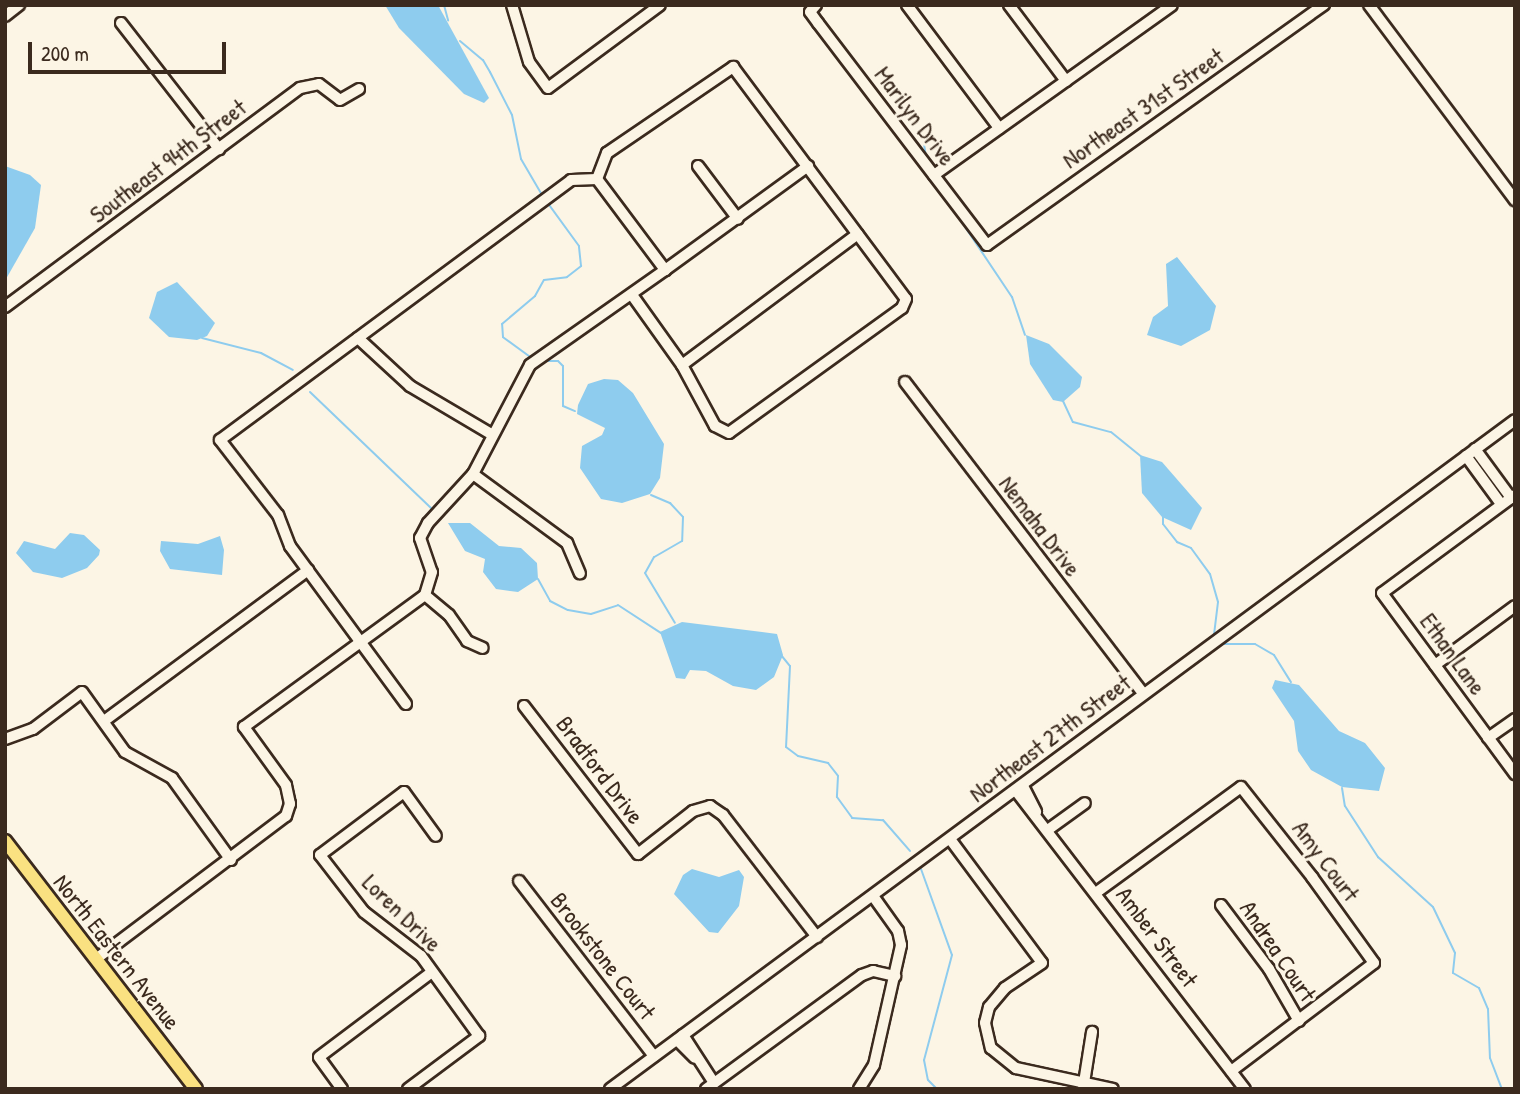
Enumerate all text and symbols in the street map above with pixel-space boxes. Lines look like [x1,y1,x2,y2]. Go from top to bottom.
scale bar [32,28,229,72]
text: 200 m [41,39,89,68]
street label: Northeast 31st Street [1057,42,1229,174]
street label: Marilyn Drive [868,61,962,171]
street label: Southeast 94th Street [84,93,252,229]
street label: Nemaha Drive [993,470,1087,582]
street label: Ethan Lane [1414,608,1492,700]
street label: Northeast 27th Street [964,668,1136,808]
street label: Bradford Drive [550,710,650,830]
street label: Amy Court [1286,815,1366,907]
street label: Loren Drive [356,868,448,958]
street label: North Eastern Avenue [47,869,187,1035]
street label: Amber Street [1110,881,1204,993]
street label: Brookstone Court [544,887,662,1025]
street label: Andrea Court [1234,895,1322,1007]

